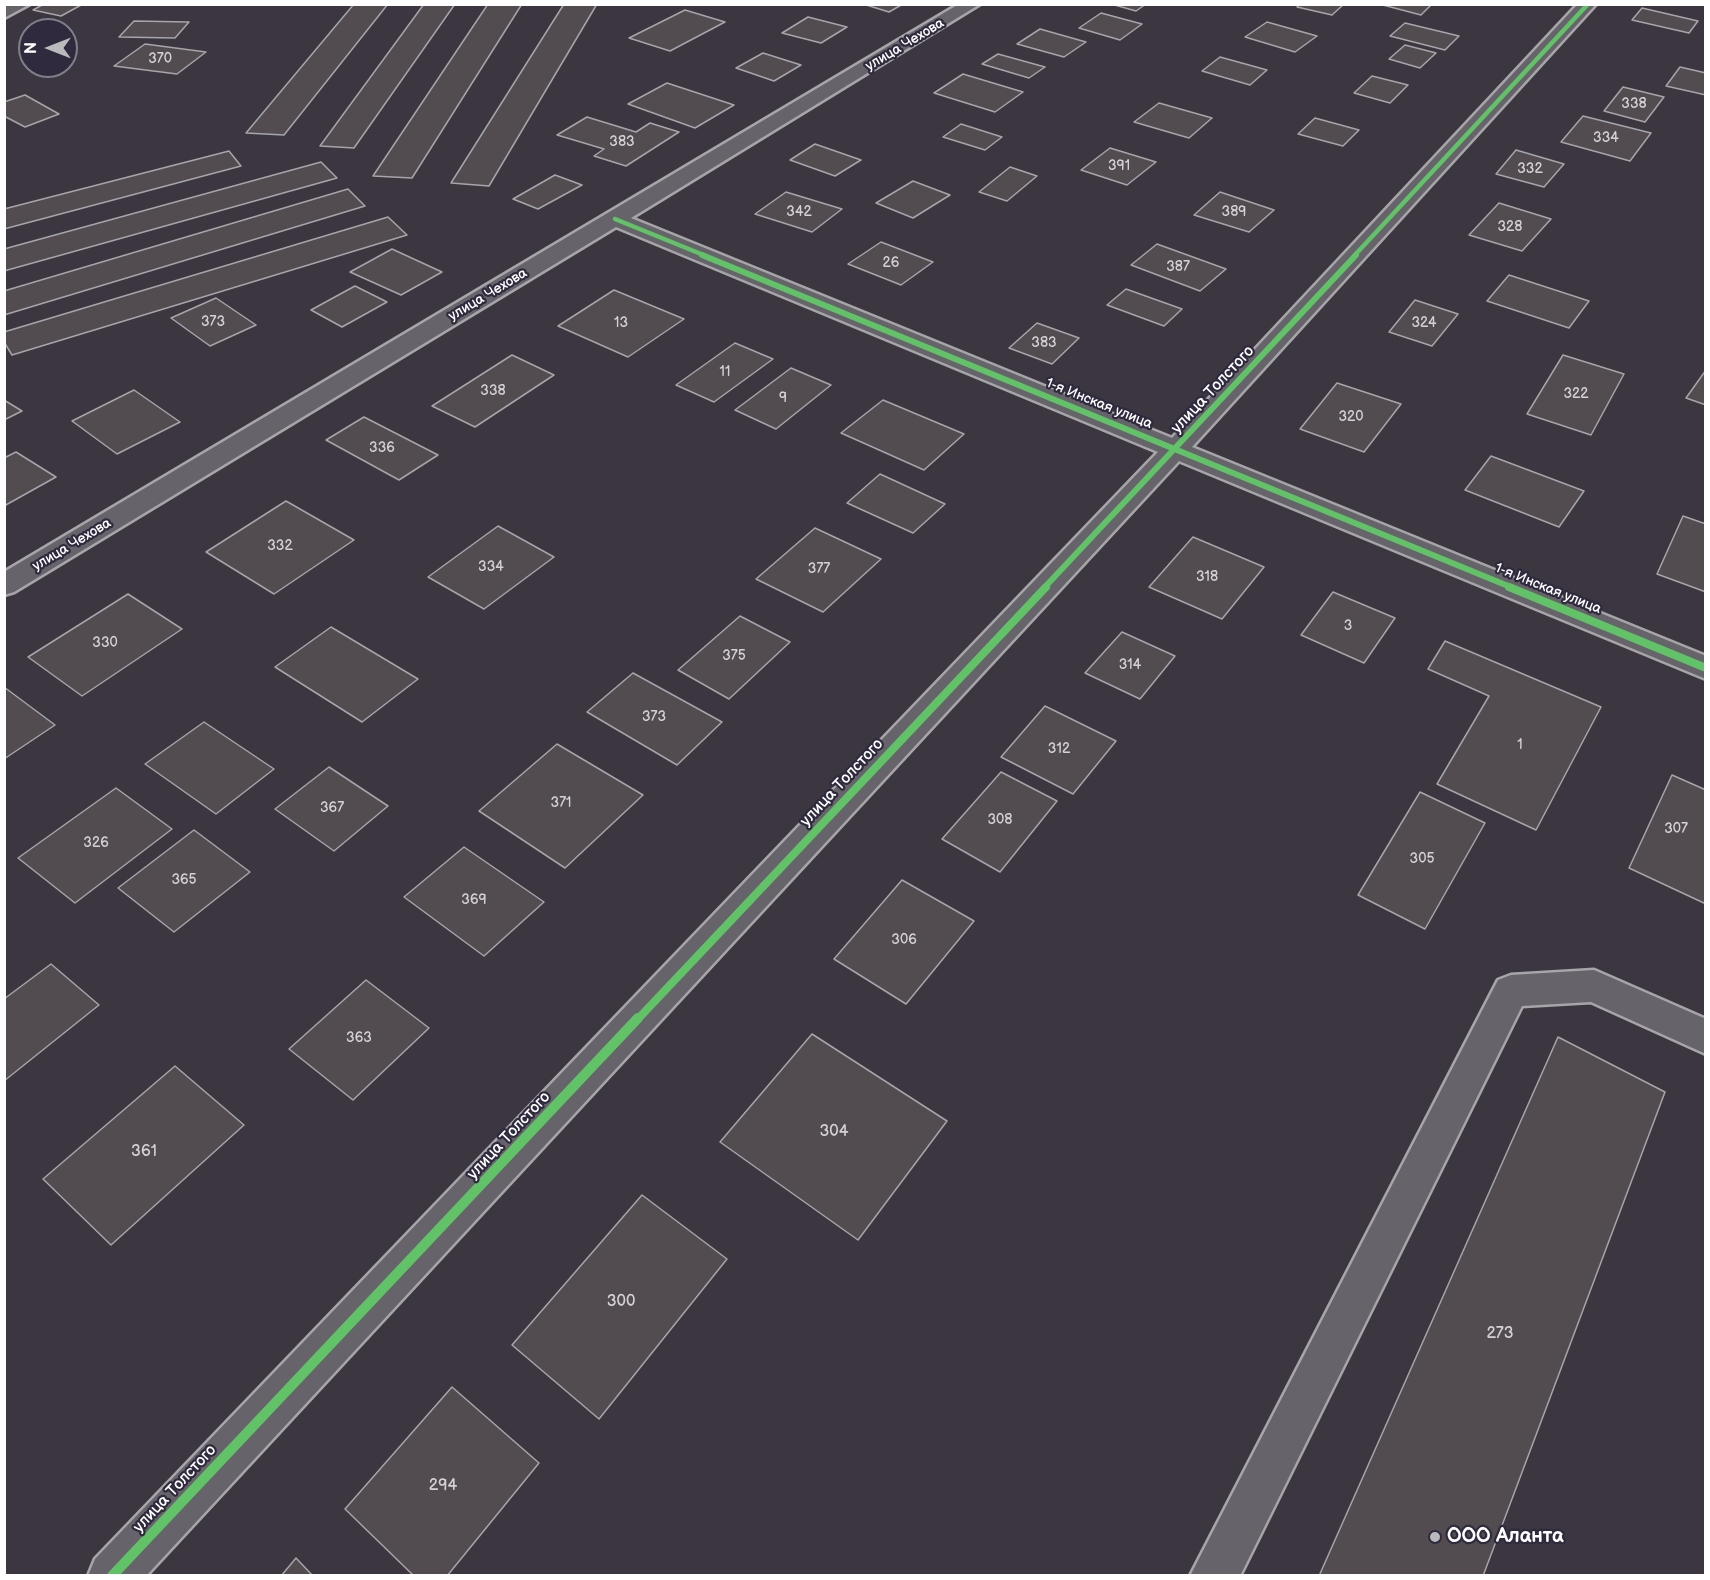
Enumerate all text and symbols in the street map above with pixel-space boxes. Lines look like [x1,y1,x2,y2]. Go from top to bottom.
street label: улица Чехова [863,15,947,75]
north arrow [18,18,78,78]
text: N [22,42,41,54]
house number: 370 [148,51,172,67]
house number: 338 [1621,96,1647,112]
house number: 334 [1593,130,1619,146]
house number: 383 [609,134,635,150]
house number: 391 [1108,158,1130,174]
house number: 332 [1517,161,1543,177]
house number: 342 [786,204,812,220]
house number: 389 [1222,204,1246,220]
house number: 328 [1497,219,1523,235]
house number: 26 [883,255,899,271]
house number: 387 [1166,259,1190,275]
street label: улица Чехова [446,265,530,325]
house number: 373 [201,314,225,330]
house number: 13 [614,315,628,331]
house number: 324 [1411,315,1437,331]
house number: 383 [1031,335,1057,351]
street label: улица Толстого [1168,342,1258,438]
house number: 11 [720,364,730,380]
street label: 1-я Инская улица [1043,375,1155,433]
house number: 338 [480,383,506,399]
house number: 322 [1563,386,1589,402]
house number: 9 [779,390,787,406]
house number: 320 [1338,409,1364,425]
house number: 336 [369,440,395,456]
street label: улица Чехова [30,515,114,575]
house number: 332 [267,538,293,554]
house number: 334 [478,559,504,575]
street label: 1-я Инская улица [1492,560,1604,618]
house number: 377 [808,561,830,577]
house number: 318 [1196,569,1218,585]
house number: 3 [1344,618,1352,634]
house number: 330 [92,635,118,651]
house number: 375 [722,648,746,664]
house number: 314 [1119,657,1141,673]
house number: 373 [642,709,666,725]
street label: улица Толстого [797,735,887,831]
house number: 1 [1517,737,1523,753]
house number: 312 [1048,741,1070,757]
house number: 371 [551,795,571,811]
house number: 367 [320,800,344,816]
house number: 308 [987,812,1013,828]
house number: 307 [1664,821,1688,837]
house number: 326 [83,835,109,851]
house number: 305 [1410,851,1434,867]
house number: 365 [171,872,197,888]
house number: 369 [461,892,487,908]
house number: 306 [891,932,917,948]
house number: 363 [346,1030,372,1046]
street label: улица Толстого [464,1088,554,1184]
house number: 304 [819,1122,849,1142]
house number: 361 [131,1142,157,1162]
house number: 300 [607,1292,635,1312]
house number: 273 [1486,1324,1514,1344]
street label: улица Толстого [130,1441,220,1537]
house number: 294 [429,1476,457,1496]
place label: ООО Аланта [1447,1525,1564,1549]
marker: ООО Аланта [1428,1530,1442,1544]

